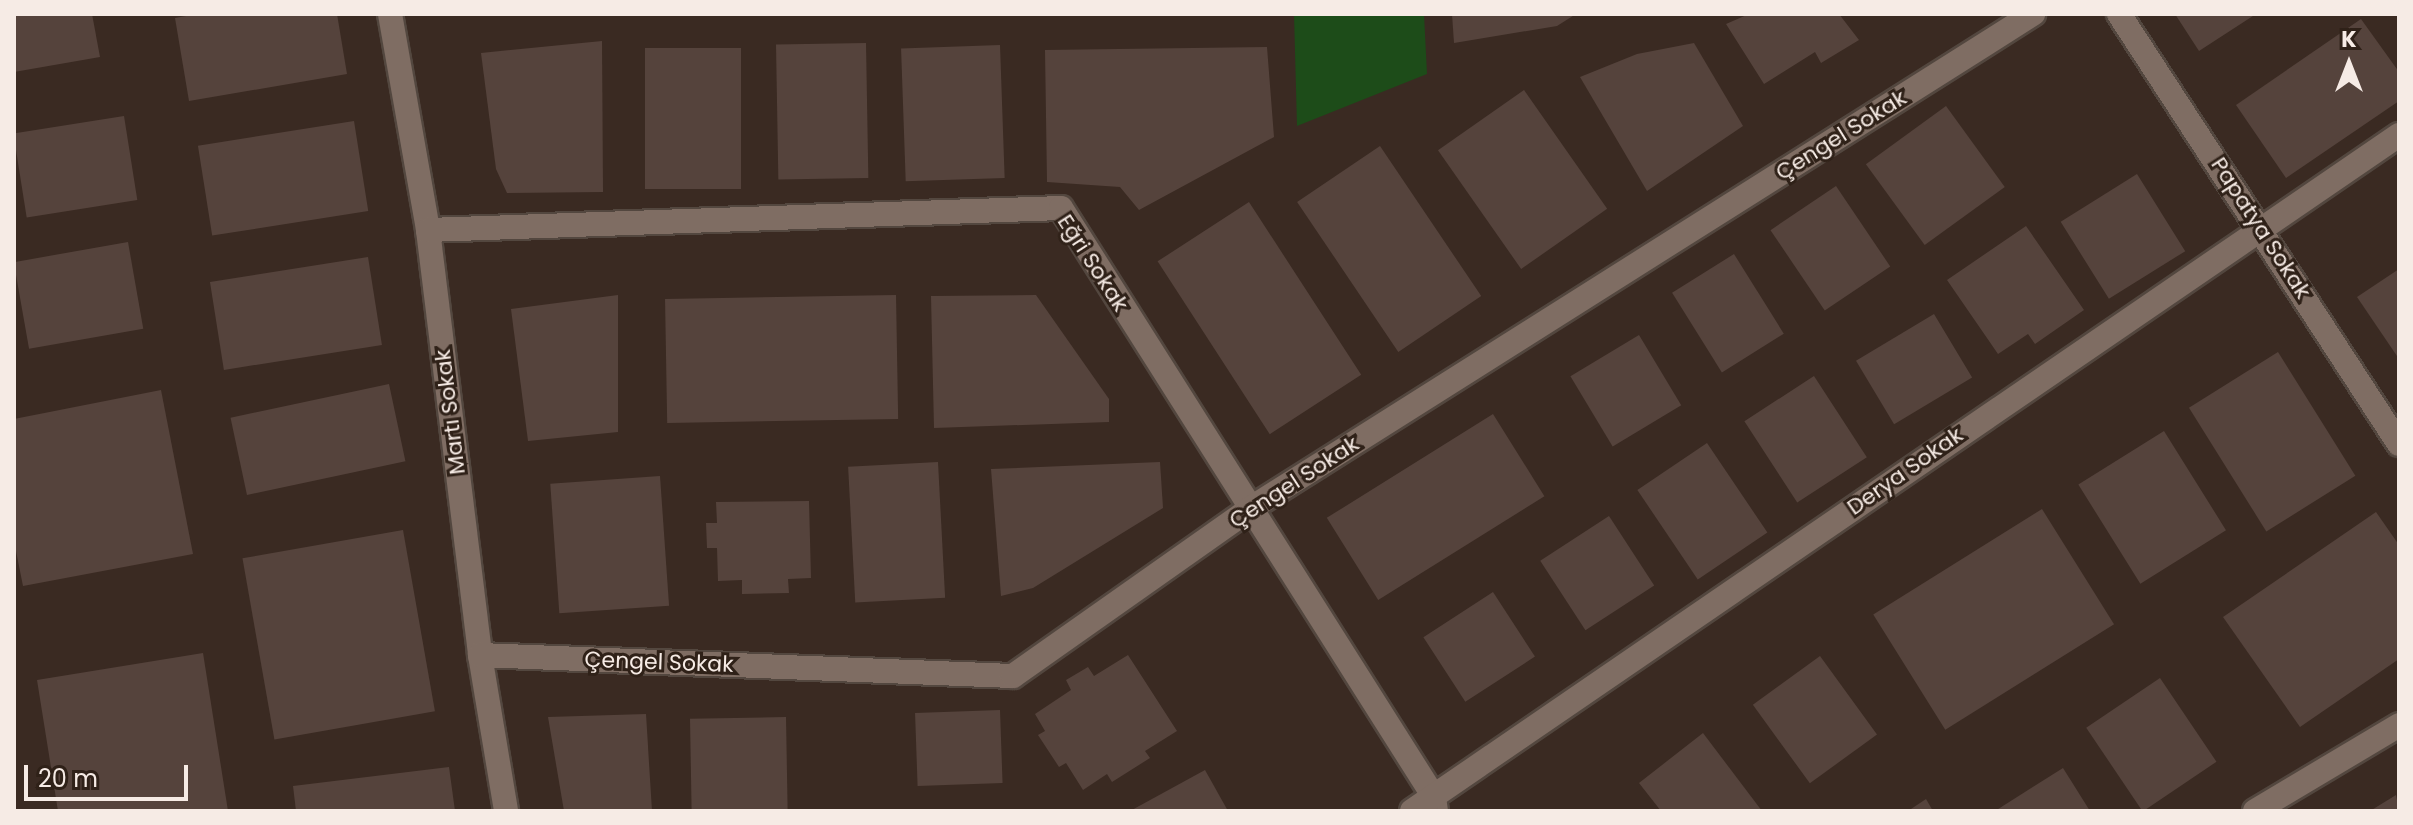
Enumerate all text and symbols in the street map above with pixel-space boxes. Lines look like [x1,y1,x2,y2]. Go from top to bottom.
north arrow [2309,24,2389,104]
text: K [2341,24,2357,55]
street label: Çengel Sokak [1771,84,1911,186]
street label: Papatya Sokak [2206,152,2316,304]
street label: Eğri Sokak [1052,210,1134,316]
street label: Martı Sokak [429,348,471,476]
street label: Derya Sokak [1842,421,1968,521]
street label: Çengel Sokak [1224,430,1364,534]
street label: Çengel Sokak [584,646,734,678]
scale bar [28,749,192,799]
text: 20 m [38,762,98,795]

